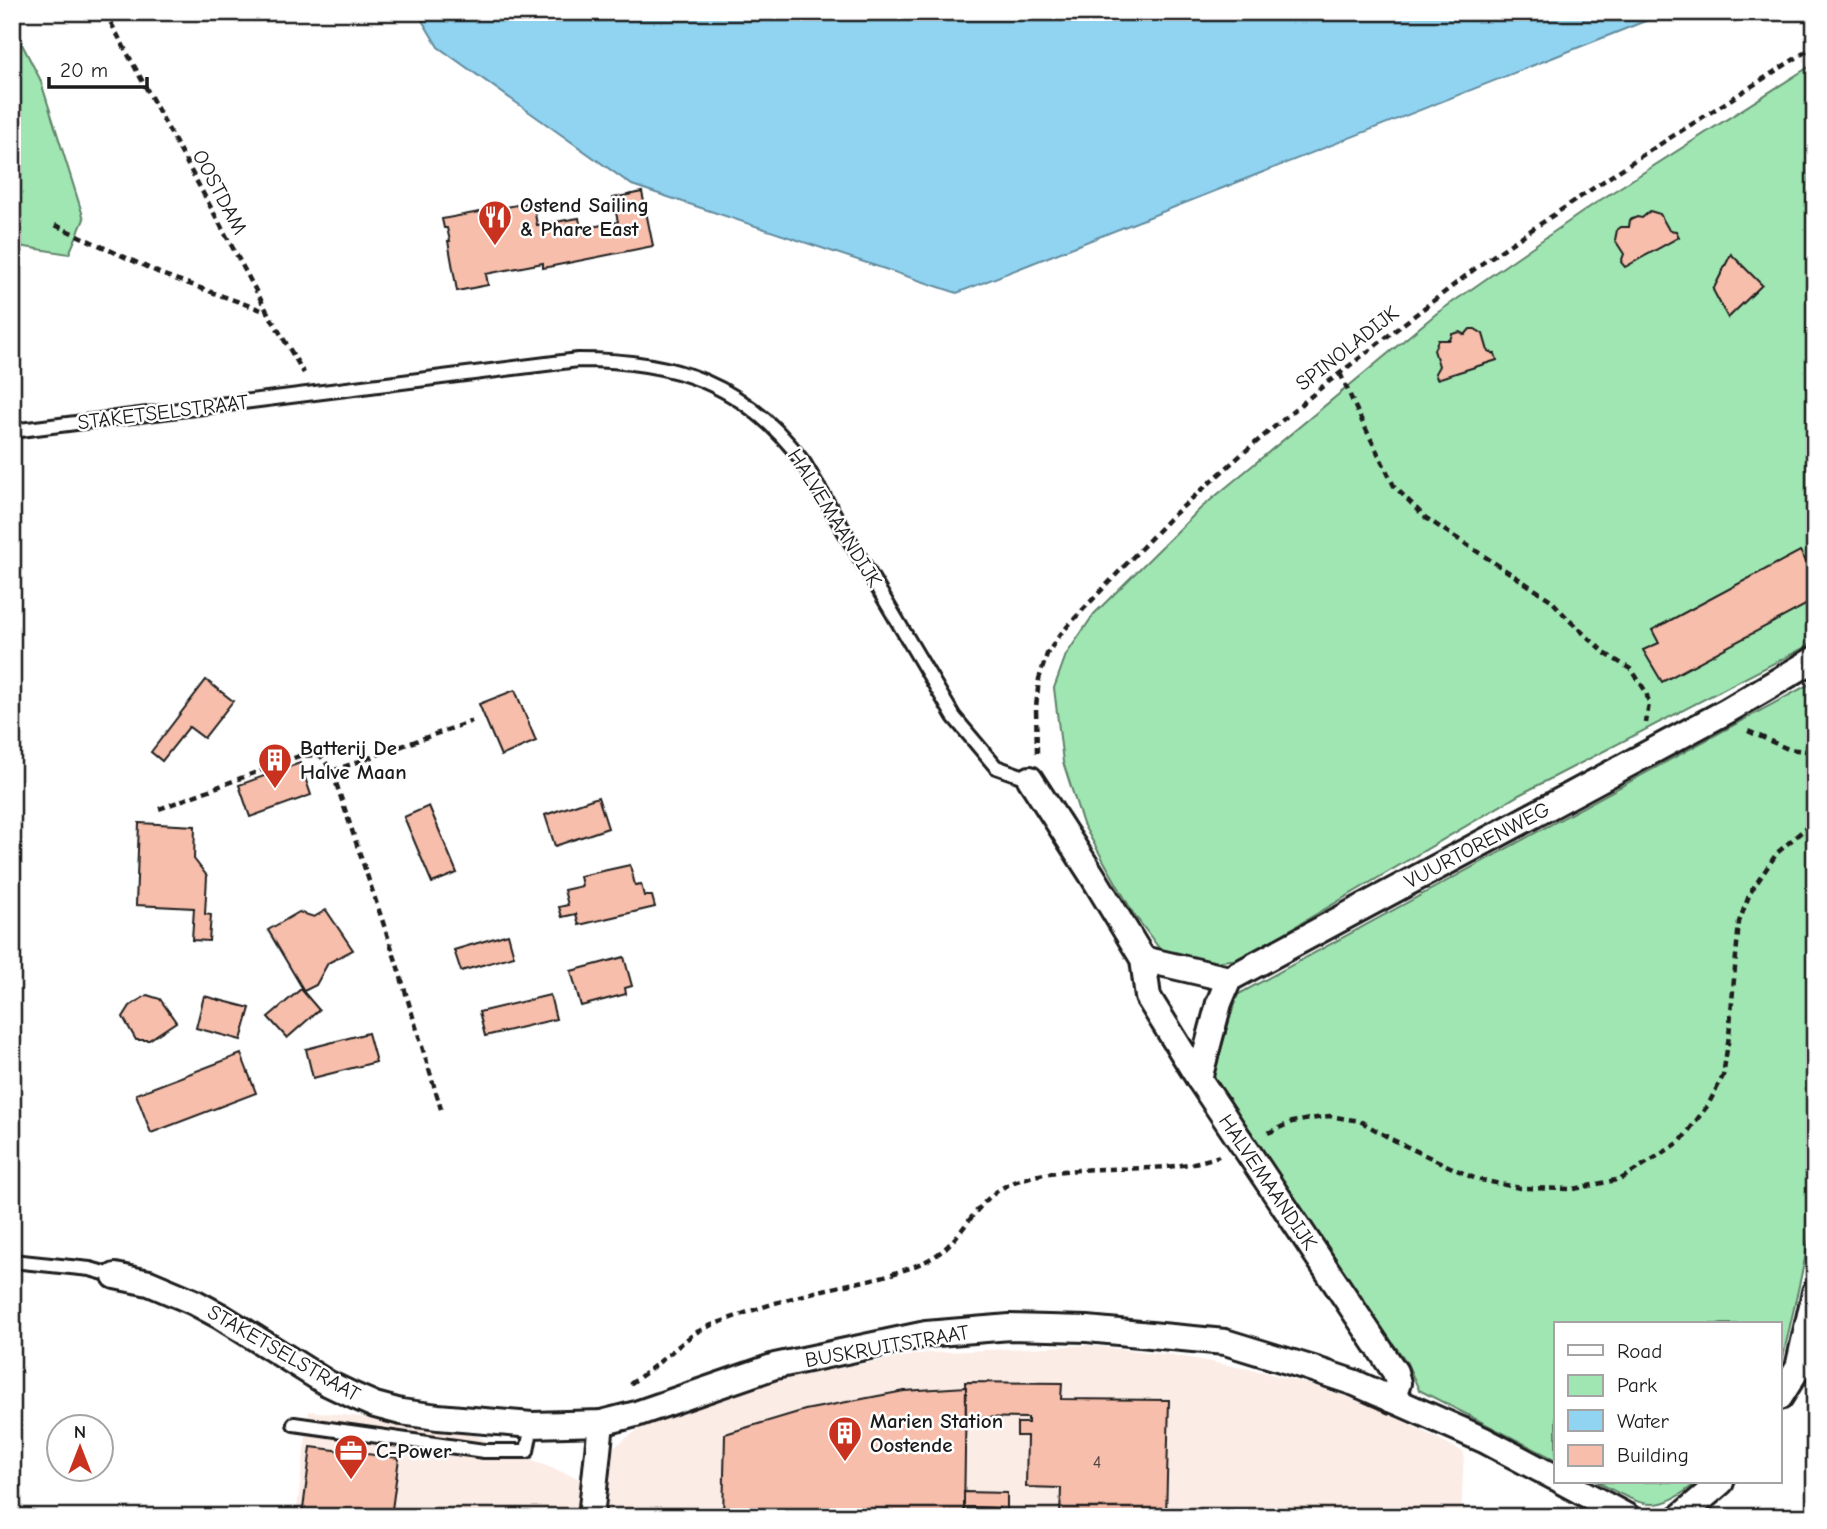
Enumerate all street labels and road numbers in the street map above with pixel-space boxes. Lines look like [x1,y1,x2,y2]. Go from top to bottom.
street label: OOSTDAM [188,146,252,238]
street label: SPINOLADIJK [1291,300,1403,396]
street label: STAKETSELSTRAAT [76,390,250,434]
street label: HALVEMAANDIJK [783,445,887,592]
street label: VUURTORENWEG [1400,797,1554,893]
street label: HALVEMAANDIJK [1214,1110,1322,1255]
street label: STAKETSELSTRAAT [204,1300,364,1406]
street label: BUSKRUITSTRAAT [803,1320,971,1372]

